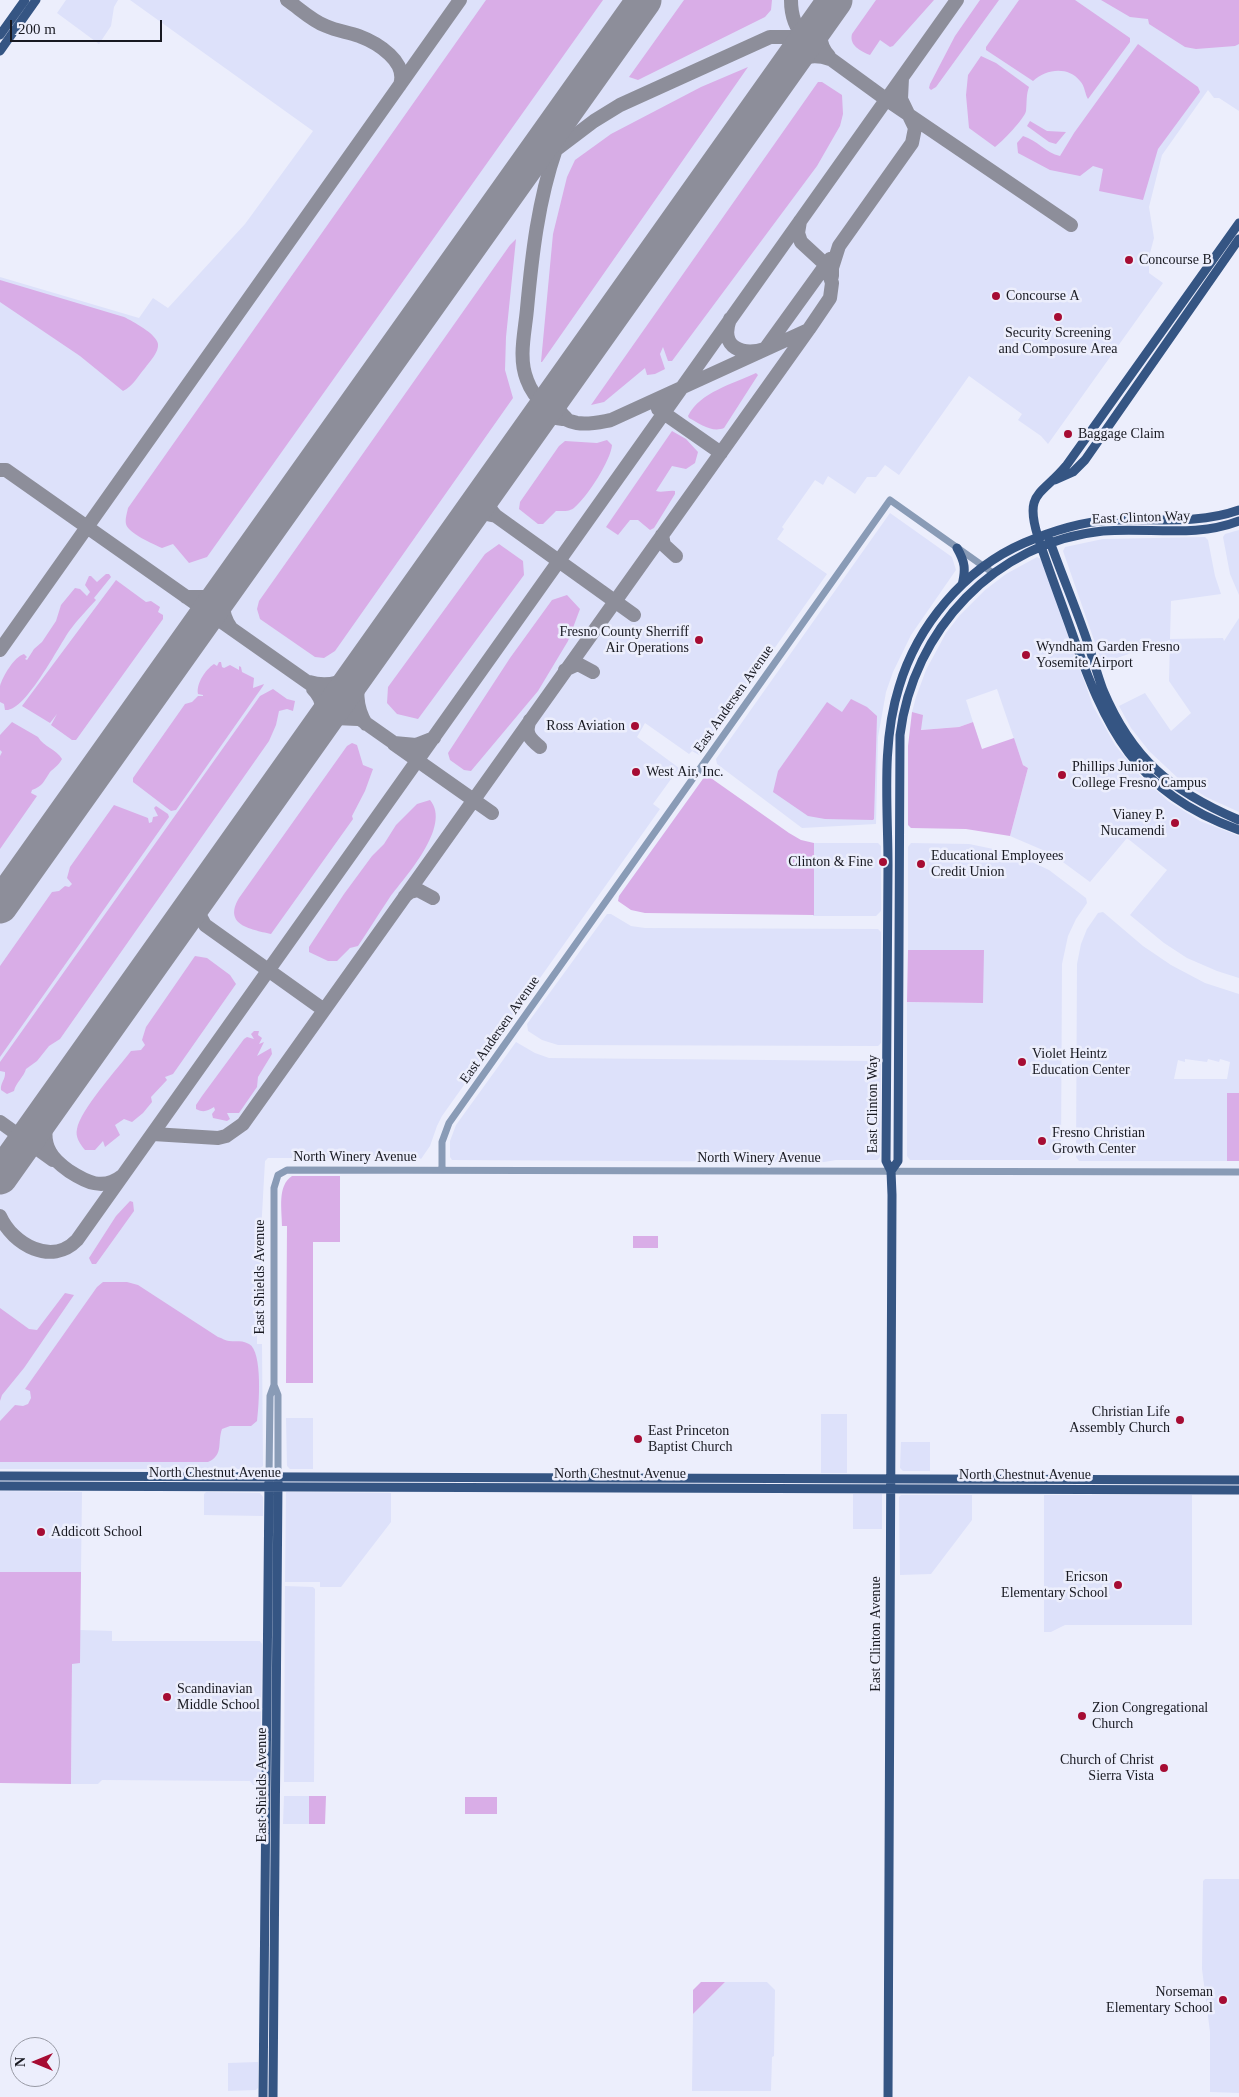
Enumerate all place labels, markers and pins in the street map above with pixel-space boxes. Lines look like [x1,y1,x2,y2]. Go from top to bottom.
place label: Concourse B [1139,252,1212,268]
marker: Concourse B [1123,254,1135,266]
place label: Concourse A [1006,288,1079,304]
marker: Concourse A [990,290,1002,302]
marker: Security Screening and Composure Area [1052,311,1064,323]
place label: Security Screening and Composure Area [999,325,1117,358]
place label: Baggage Claim [1078,426,1165,442]
marker: Baggage Claim [1062,428,1074,440]
place label: Fresno County Sherriff Air Operations [559,624,689,656]
marker: Fresno County Sherriff Air Operations [693,634,705,646]
place label: Wyndham Garden Fresno Yosemite Airport [1036,639,1180,672]
marker: Wyndham Garden Fresno Yosemite Airport [1020,649,1032,661]
place label: Ross Aviation [546,718,625,734]
marker: Ross Aviation [629,720,641,732]
place label: Phillips Junior College Fresno Campus [1072,759,1207,792]
place label: West Air, Inc. [646,764,724,780]
marker: West Air, Inc. [630,766,642,778]
marker: Phillips Junior College Fresno Campus [1056,769,1068,781]
place label: Vianey P. Nucamendi [1100,807,1165,840]
marker: Vianey P. Nucamendi [1169,817,1181,829]
place label: Educational Employees Credit Union [931,848,1064,880]
place label: Clinton & Fine [788,854,873,870]
marker: Clinton & Fine [877,856,889,868]
marker: Educational Employees Credit Union [915,858,927,870]
place label: Violet Heintz Education Center [1032,1046,1130,1078]
marker: Violet Heintz Education Center [1016,1056,1028,1068]
place label: Fresno Christian Growth Center [1052,1125,1145,1158]
marker: Fresno Christian Growth Center [1036,1135,1048,1147]
place label: Christian Life Assembly Church [1069,1404,1170,1436]
marker: Christian Life Assembly Church [1174,1414,1186,1426]
place label: East Princeton Baptist Church [648,1423,732,1455]
marker: East Princeton Baptist Church [632,1433,644,1445]
place label: Addicott School [51,1524,142,1540]
marker: Addicott School [35,1526,47,1538]
place label: Ericson Elementary School [1001,1569,1108,1601]
marker: Ericson Elementary School [1112,1579,1124,1591]
place label: Scandinavian Middle School [177,1681,260,1714]
marker: Scandinavian Middle School [161,1691,173,1703]
place label: Zion Congregational Church [1092,1700,1208,1732]
marker: Zion Congregational Church [1076,1710,1088,1722]
place label: Church of Christ Sierra Vista [1060,1752,1154,1784]
marker: Church of Christ Sierra Vista [1158,1762,1170,1774]
place label: Norseman Elementary School [1106,1984,1213,2016]
marker: Norseman Elementary School [1217,1994,1229,2006]

